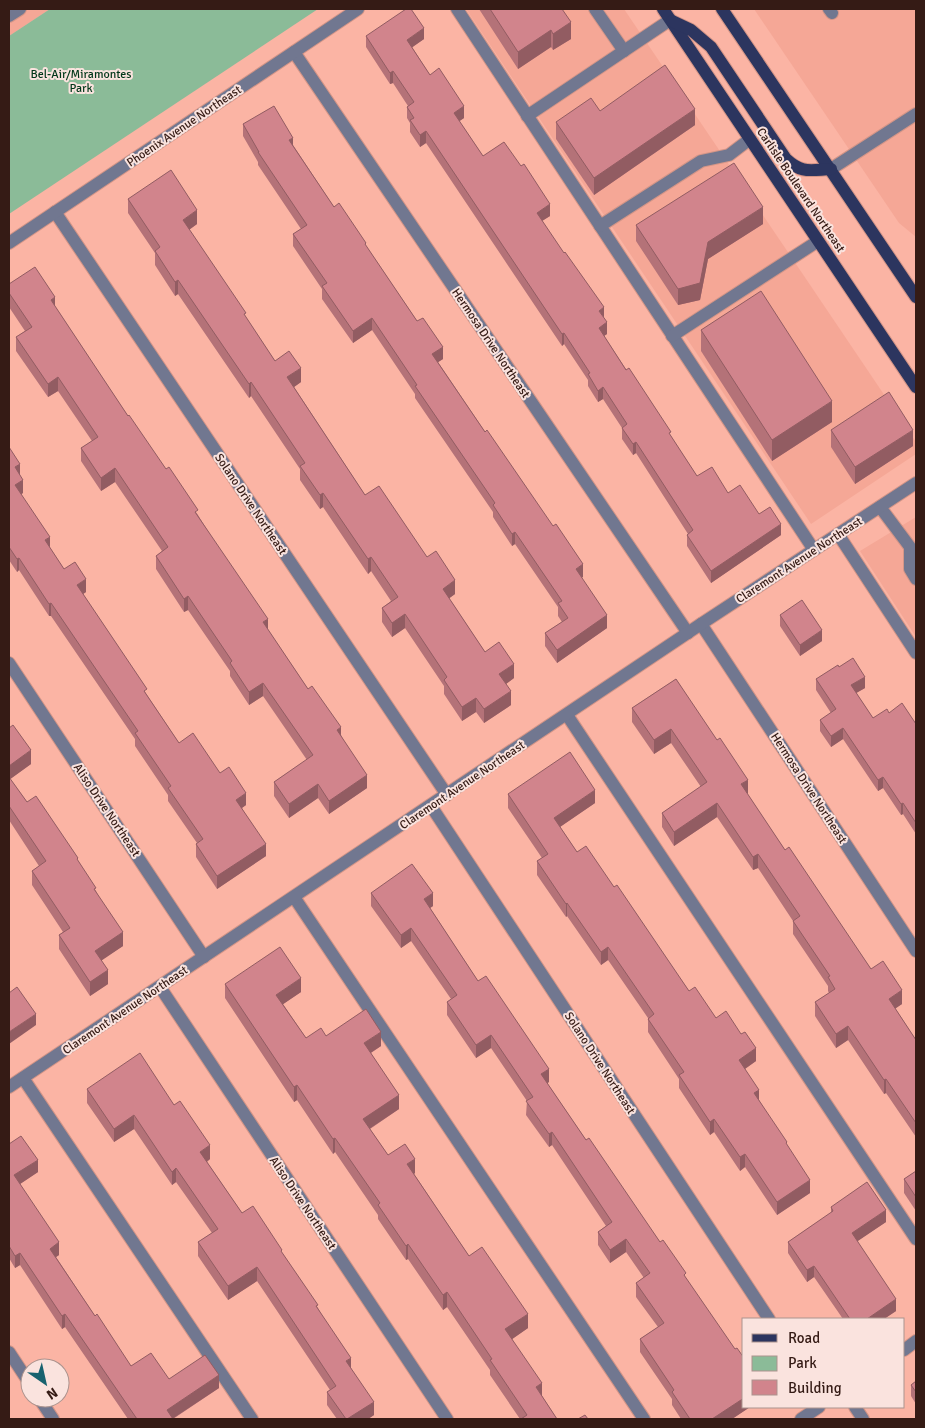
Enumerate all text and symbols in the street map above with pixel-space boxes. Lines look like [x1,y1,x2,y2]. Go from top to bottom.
park label: Bel-Air/Miramontes Park [30,67,132,96]
street label: Phoenix Avenue Northeast [124,82,244,170]
street label: Carlisle Boulevard Northeast [753,125,848,255]
street label: Hermosa Drive Northeast [448,286,533,401]
street label: Solano Drive Northeast [211,451,290,558]
street label: Claremont Avenue Northeast [733,514,865,607]
street label: Hermosa Drive Northeast [767,730,850,846]
street label: Claremont Avenue Northeast [397,738,528,833]
street label: Aliso Drive Northeast [70,761,143,860]
street label: Claremont Avenue Northeast [60,963,191,1058]
street label: Solano Drive Northeast [561,1009,638,1117]
street label: Aliso Drive Northeast [266,1154,339,1253]
legend [742,1318,905,1408]
text: Road [788,1329,820,1347]
text: Park [788,1354,817,1372]
north arrow [20,1358,70,1408]
text: Building [788,1379,842,1397]
text: N [43,1384,61,1403]

